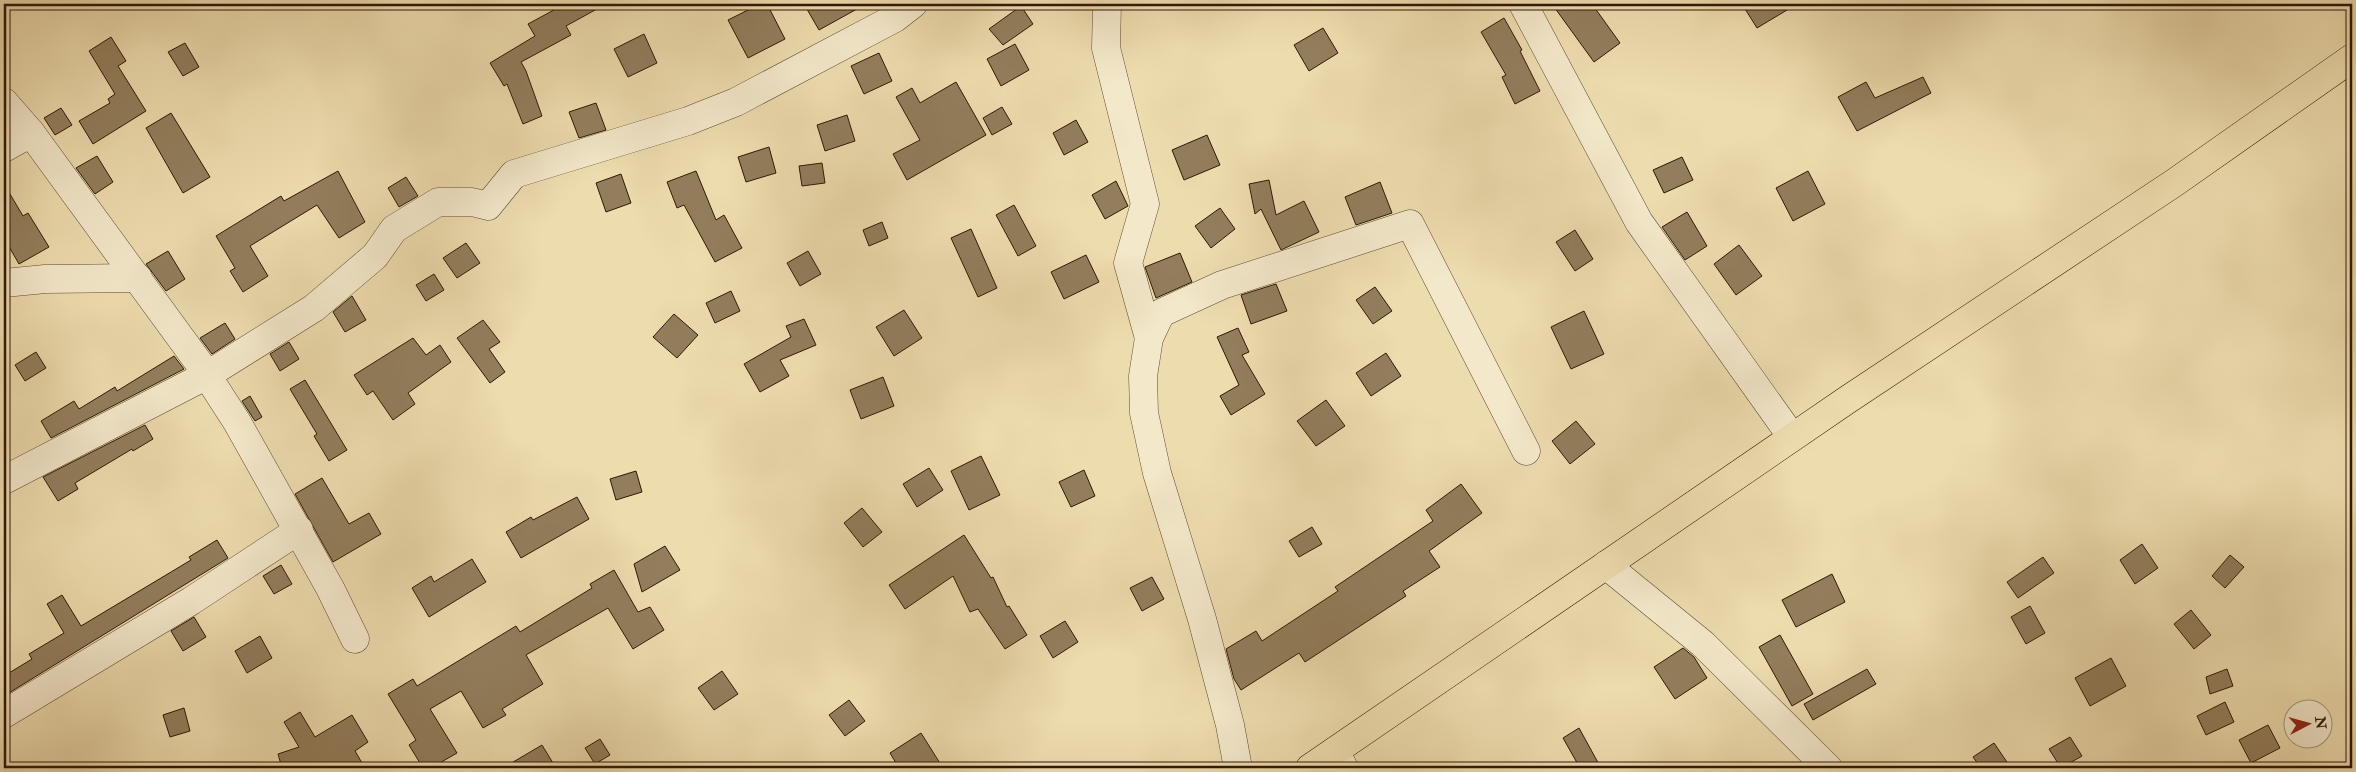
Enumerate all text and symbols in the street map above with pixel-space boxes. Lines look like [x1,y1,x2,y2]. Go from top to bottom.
north arrow [2284,700,2334,750]
text: N [2311,715,2330,730]

